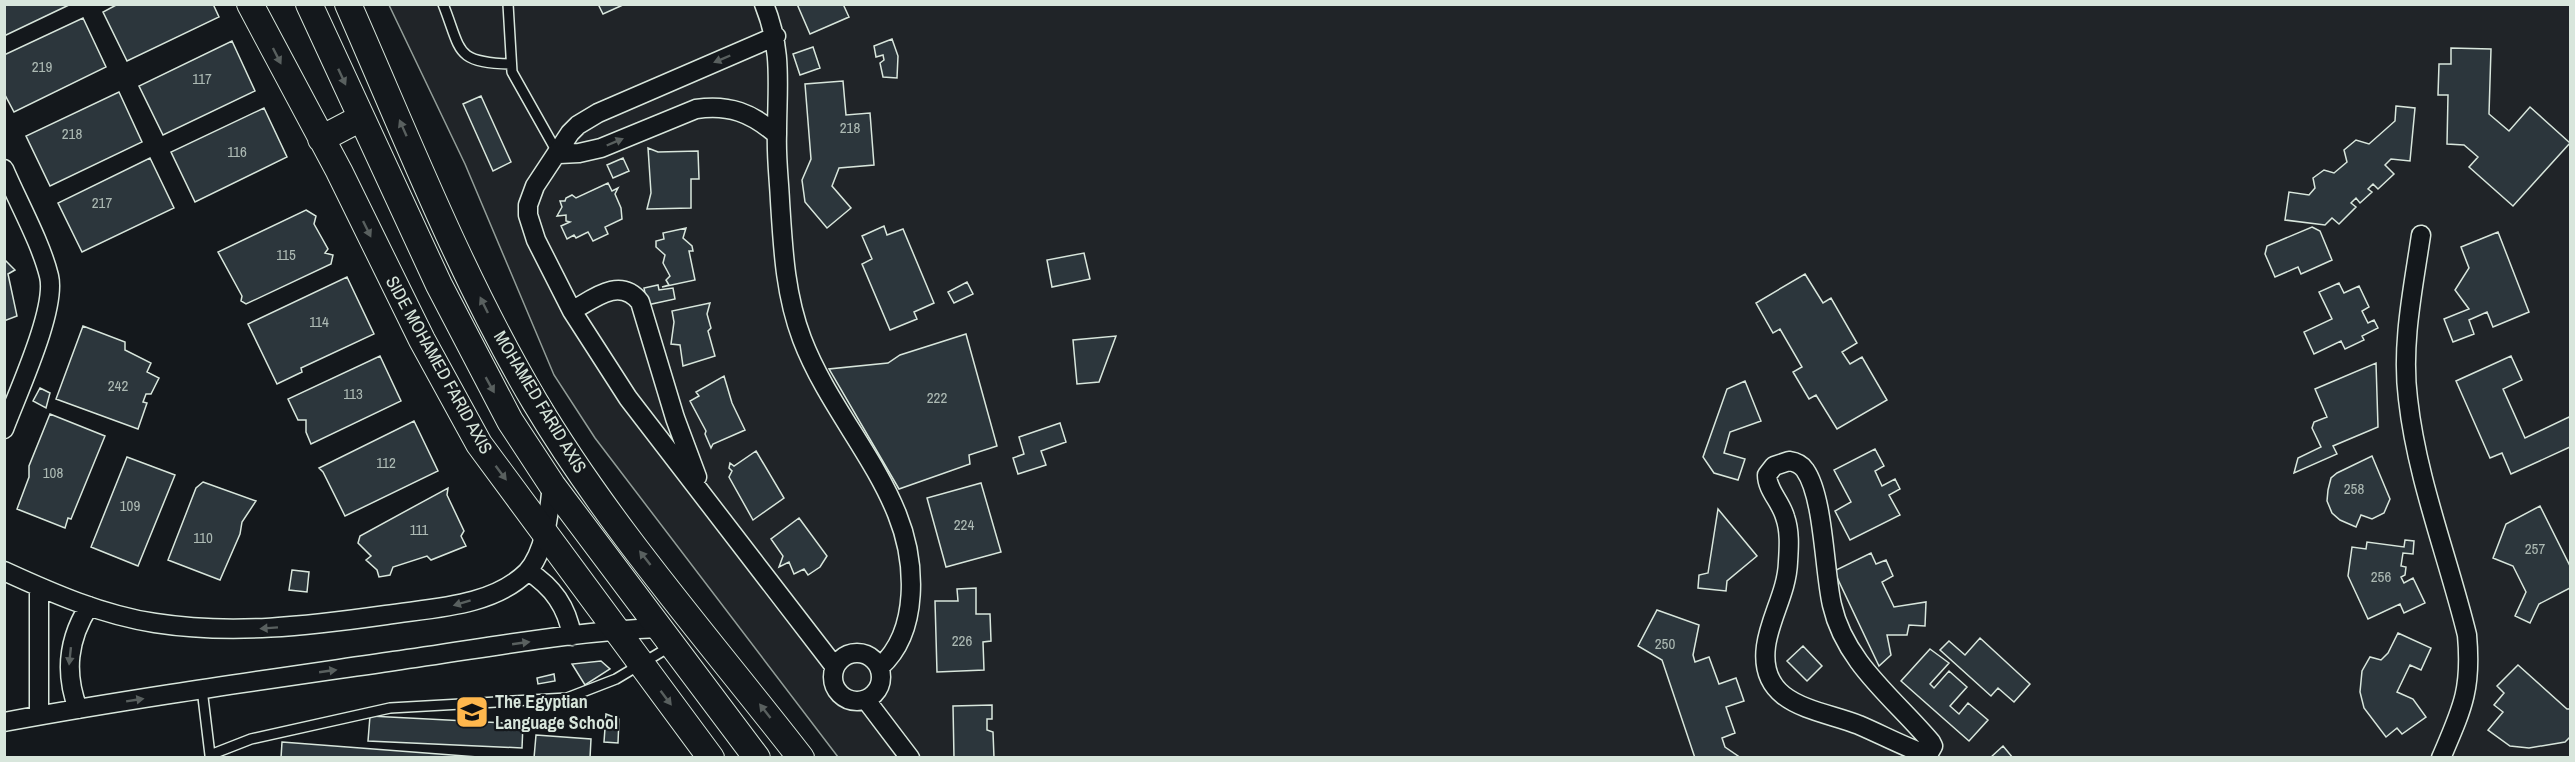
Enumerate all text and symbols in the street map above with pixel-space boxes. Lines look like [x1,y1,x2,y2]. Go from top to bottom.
one-way arrow [272,48,282,65]
one-way arrow [714,55,731,64]
house number: 219 [32,56,52,77]
house number: 117 [192,68,212,89]
one-way arrow [337,68,347,86]
house number: 218 [840,117,860,138]
one-way arrow [398,119,407,137]
house number: 218 [62,123,82,144]
one-way arrow [606,137,624,146]
house number: 116 [227,141,247,162]
house number: 217 [92,192,112,213]
one-way arrow [362,220,372,238]
house number: 115 [276,244,296,265]
street label: SIDE MOHAMED FARID AXIS [380,271,499,458]
one-way arrow [479,297,489,314]
house number: 114 [309,311,329,332]
street label: MOHAMED FARID AXIS [488,326,593,478]
house number: 242 [108,375,128,396]
one-way arrow [485,377,495,394]
house number: 113 [343,383,363,404]
house number: 222 [927,387,947,408]
house number: 112 [376,452,396,473]
house number: 108 [43,462,63,483]
one-way arrow [495,465,507,481]
house number: 258 [2344,478,2364,499]
house number: 109 [120,495,140,516]
house number: 224 [954,514,974,535]
house number: 111 [410,519,429,540]
house number: 110 [193,527,213,548]
house number: 257 [2525,538,2545,559]
one-way arrow [639,550,651,566]
house number: 256 [2371,566,2391,587]
one-way arrow [453,599,471,608]
one-way arrow [260,623,279,633]
house number: 226 [952,630,972,651]
house number: 250 [1655,633,1675,654]
one-way arrow [512,638,531,647]
one-way arrow [65,646,75,665]
one-way arrow [319,666,338,675]
place label: The Egyptian Language School [495,689,618,735]
one-way arrow [660,691,672,706]
school or university icon: The Egyptian Language School [454,694,490,730]
one-way arrow [126,695,145,704]
one-way arrow [760,704,772,719]

